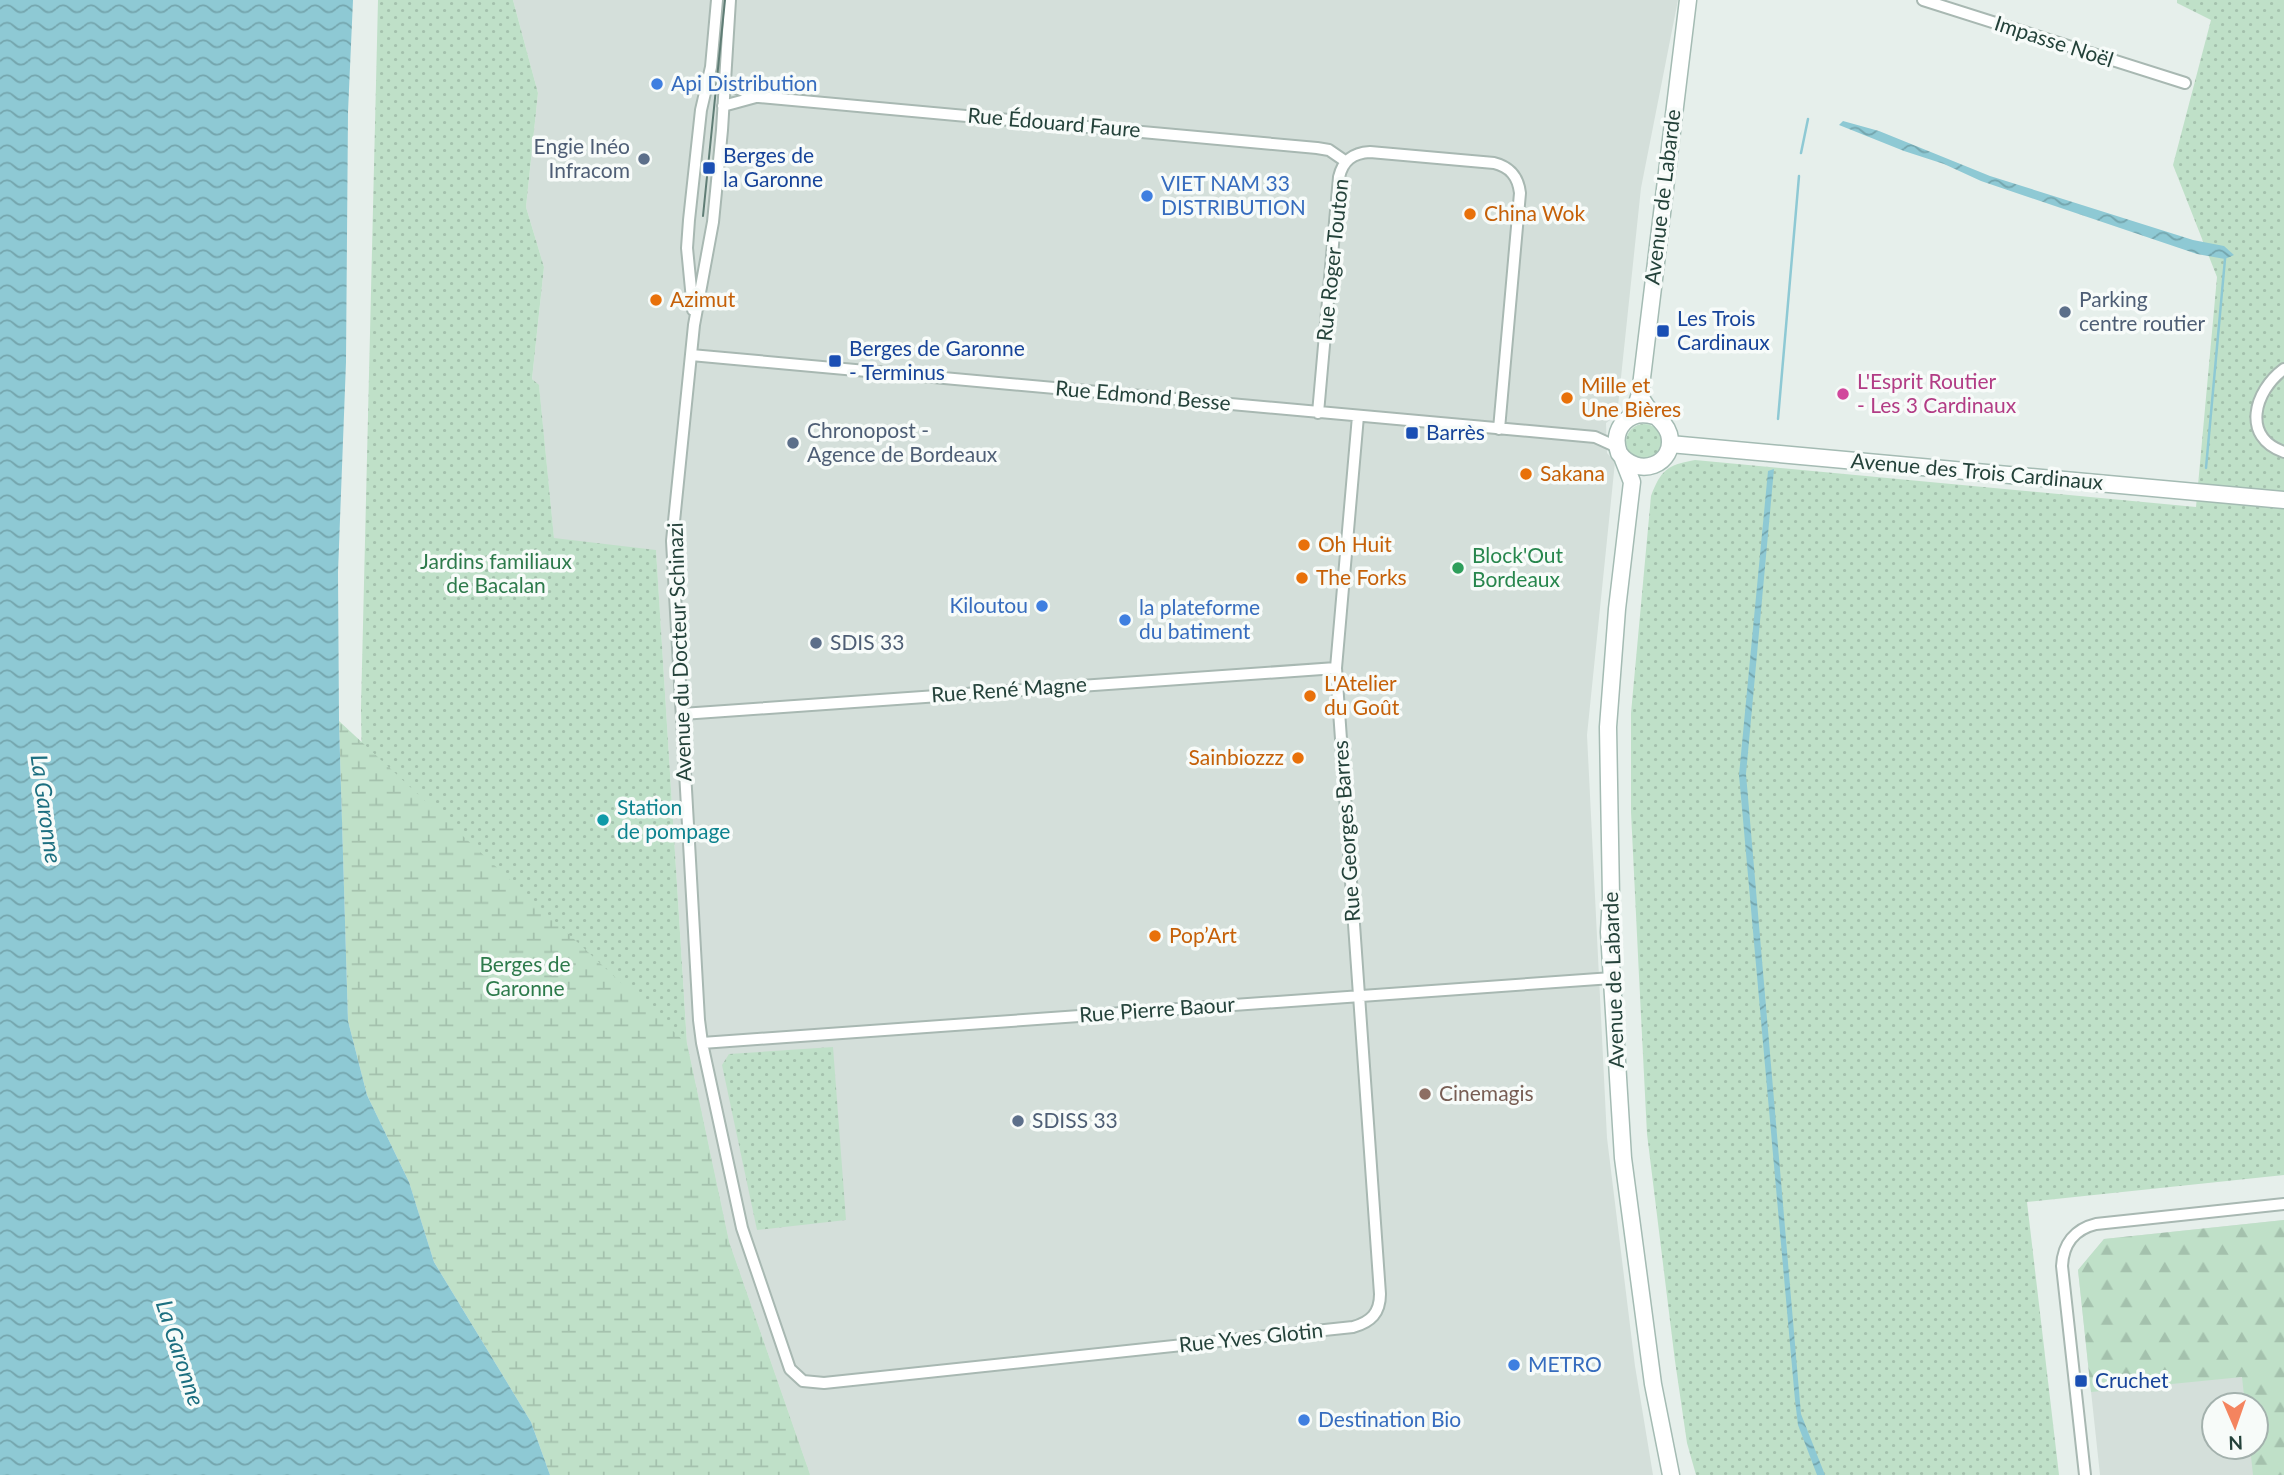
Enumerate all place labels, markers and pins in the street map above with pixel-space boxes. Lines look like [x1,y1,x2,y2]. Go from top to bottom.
place label: Api Distribution [671,70,818,95]
marker: Api Distribution [649,76,665,92]
place label: Engie Inéo Infracom [534,133,630,182]
place label: Berges de la Garonne [723,142,823,191]
marker: Engie Inéo Infracom [636,151,652,167]
marker: Berges de la Garonne [701,160,717,176]
place label: VIET NAM 33 DISTRIBUTION [1161,170,1306,219]
marker: VIET NAM 33 DISTRIBUTION [1139,188,1155,204]
place label: China Wok [1484,200,1585,225]
marker: China Wok [1462,206,1478,222]
place label: Azimut [670,286,736,311]
place label: Parking centre routier [2079,286,2206,335]
marker: Azimut [648,292,664,308]
marker: Parking centre routier [2057,304,2073,320]
place label: Les Trois Cardinaux [1677,305,1770,354]
marker: Les Trois Cardinaux [1655,323,1671,339]
place label: Berges de Garonne - Terminus [849,335,1025,384]
marker: Berges de Garonne - Terminus [827,353,843,369]
place label: L'Esprit Routier - Les 3 Cardinaux [1857,368,2017,417]
place label: Mille et Une Bières [1581,372,1681,421]
marker: L'Esprit Routier - Les 3 Cardinaux [1835,386,1851,402]
marker: Mille et Une Bières [1559,390,1575,406]
place label: Chronopost - Agence de Bordeaux [807,417,998,466]
place label: Barrès [1426,419,1485,444]
marker: Barrès [1404,425,1420,441]
marker: Chronopost - Agence de Bordeaux [785,435,801,451]
place label: Sakana [1540,460,1605,485]
marker: Sakana [1518,466,1534,482]
place label: Oh Huit [1318,531,1392,556]
marker: Oh Huit [1296,537,1312,553]
place label: Block'Out Bordeaux [1472,542,1564,591]
marker: Block'Out Bordeaux [1450,560,1466,576]
place label: The Forks [1316,564,1407,589]
marker: The Forks [1294,570,1310,586]
place label: Kiloutou [949,592,1028,617]
place label: la plateforme du batiment [1139,594,1260,643]
marker: Kiloutou [1034,598,1050,614]
marker: la plateforme du batiment [1117,612,1133,628]
place label: SDIS 33 [830,629,904,654]
marker: SDIS 33 [808,635,824,651]
place label: L'Atelier du Goût [1324,670,1400,719]
marker: L'Atelier du Goût [1302,688,1318,704]
place label: Sainbiozzz [1189,744,1284,769]
marker: Sainbiozzz [1290,750,1306,766]
place label: Station de pompage [617,794,730,843]
marker: Station de pompage [595,812,611,828]
place label: Pop’Art [1169,922,1237,947]
marker: Pop’Art [1147,928,1163,944]
place label: Cinemagis [1439,1080,1534,1105]
marker: Cinemagis [1417,1086,1433,1102]
place label: SDISS 33 [1032,1107,1118,1132]
marker: SDISS 33 [1010,1113,1026,1129]
place label: METRO [1528,1351,1602,1376]
marker: METRO [1506,1357,1522,1373]
place label: Cruchet [2095,1367,2169,1392]
marker: Cruchet [2073,1373,2089,1389]
place label: Destination Bio [1318,1406,1461,1431]
marker: Destination Bio [1296,1412,1312,1428]

